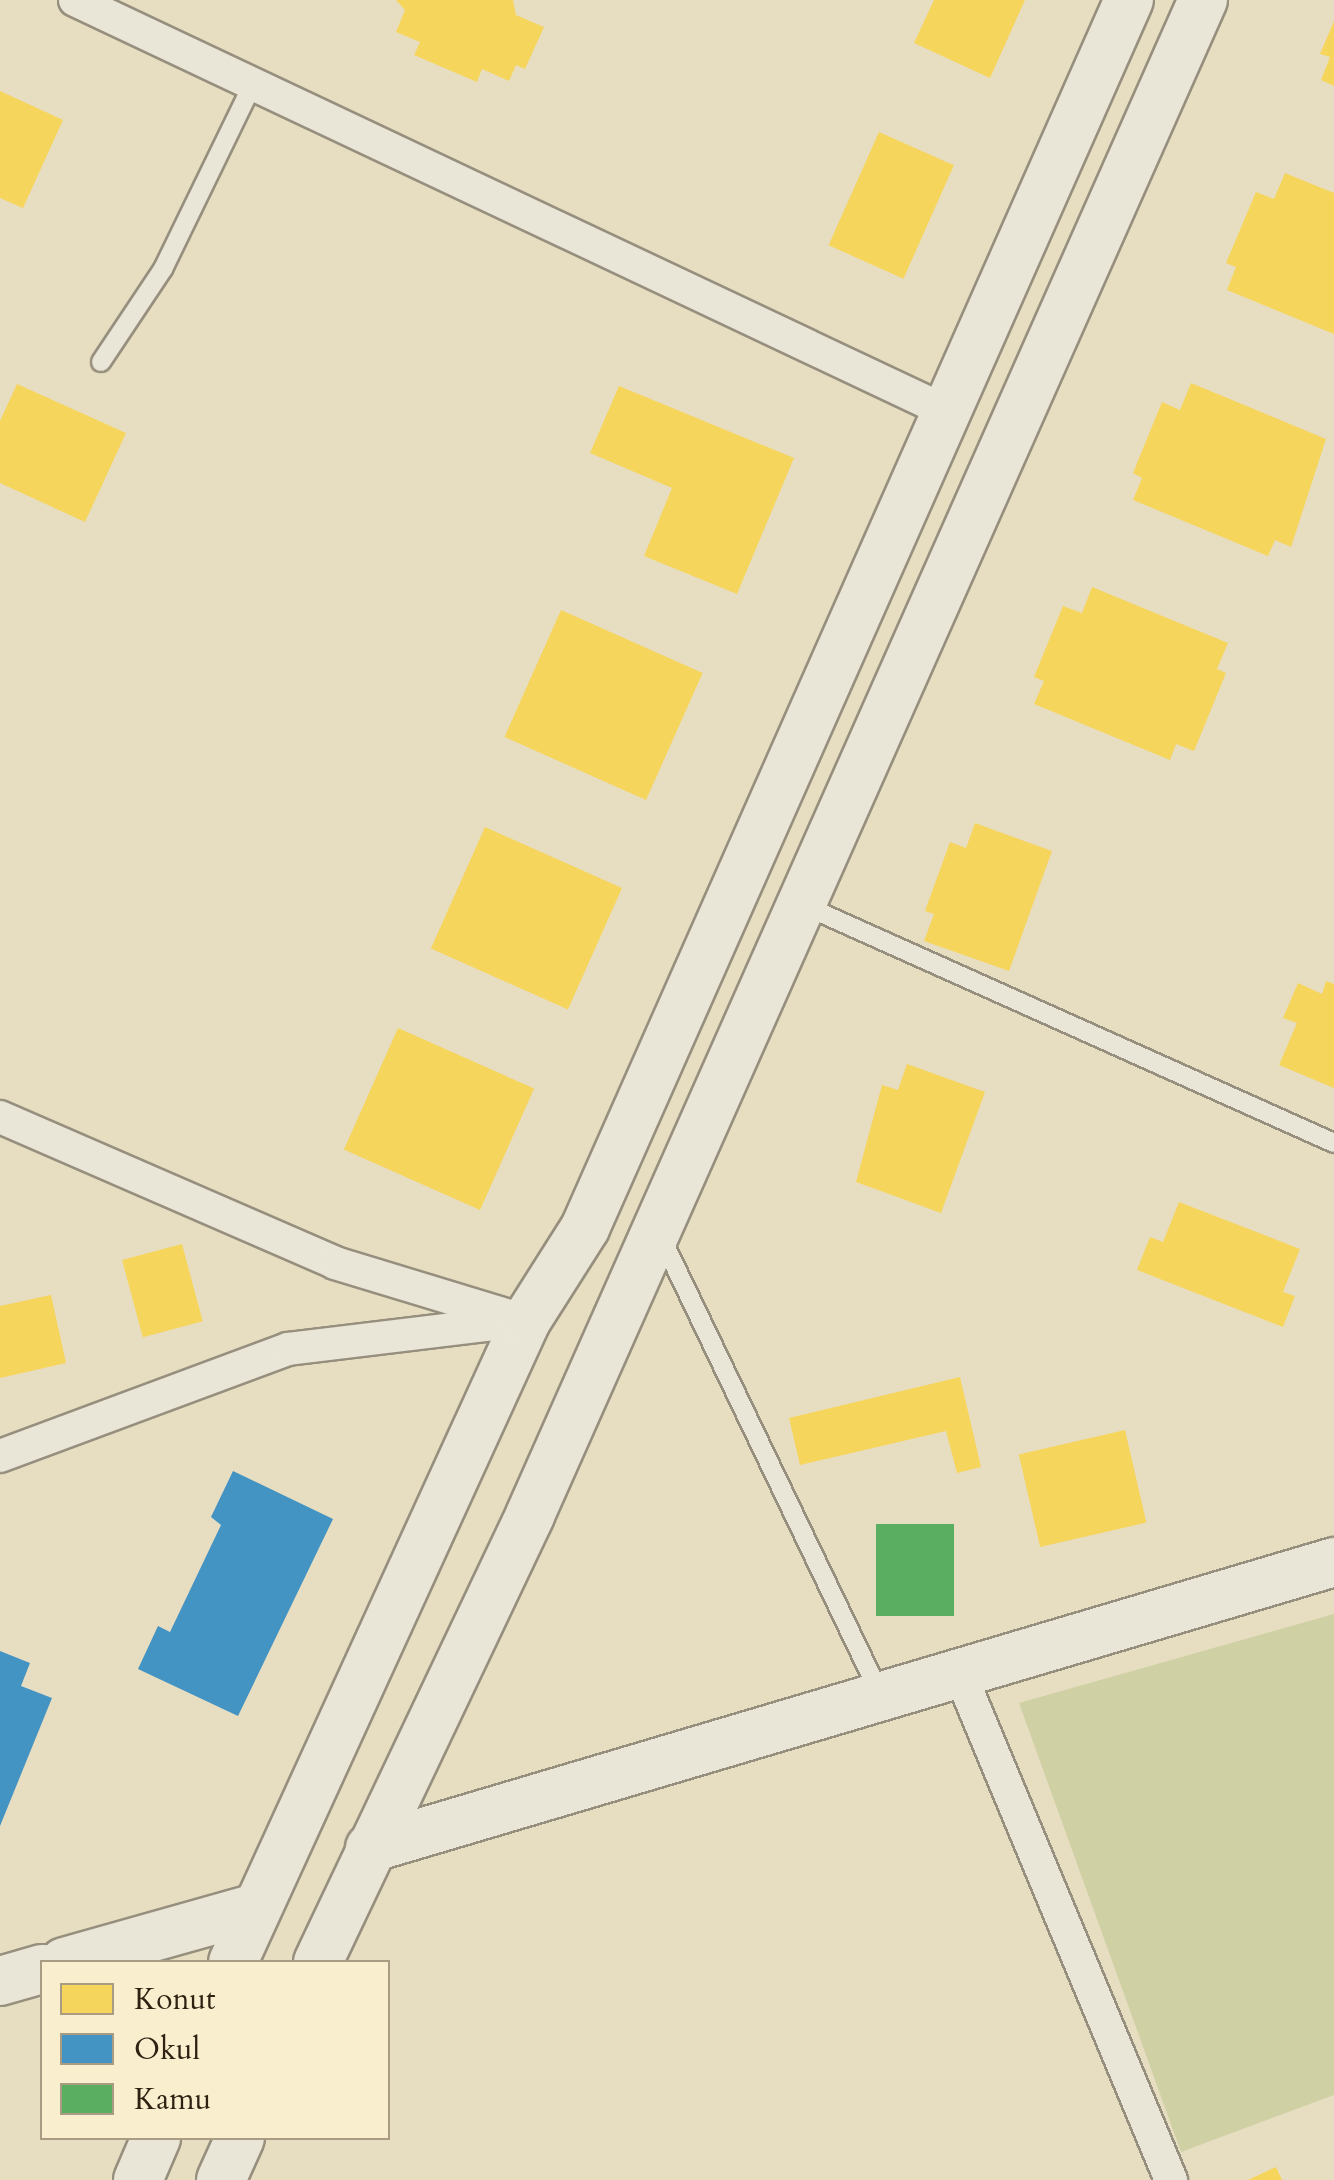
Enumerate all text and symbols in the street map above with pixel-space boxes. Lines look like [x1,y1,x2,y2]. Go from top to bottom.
legend [40,1960,390,2140]
text: Konut [134,1979,216,2020]
text: Okul [134,2029,200,2070]
text: Kamu [134,2079,211,2120]

